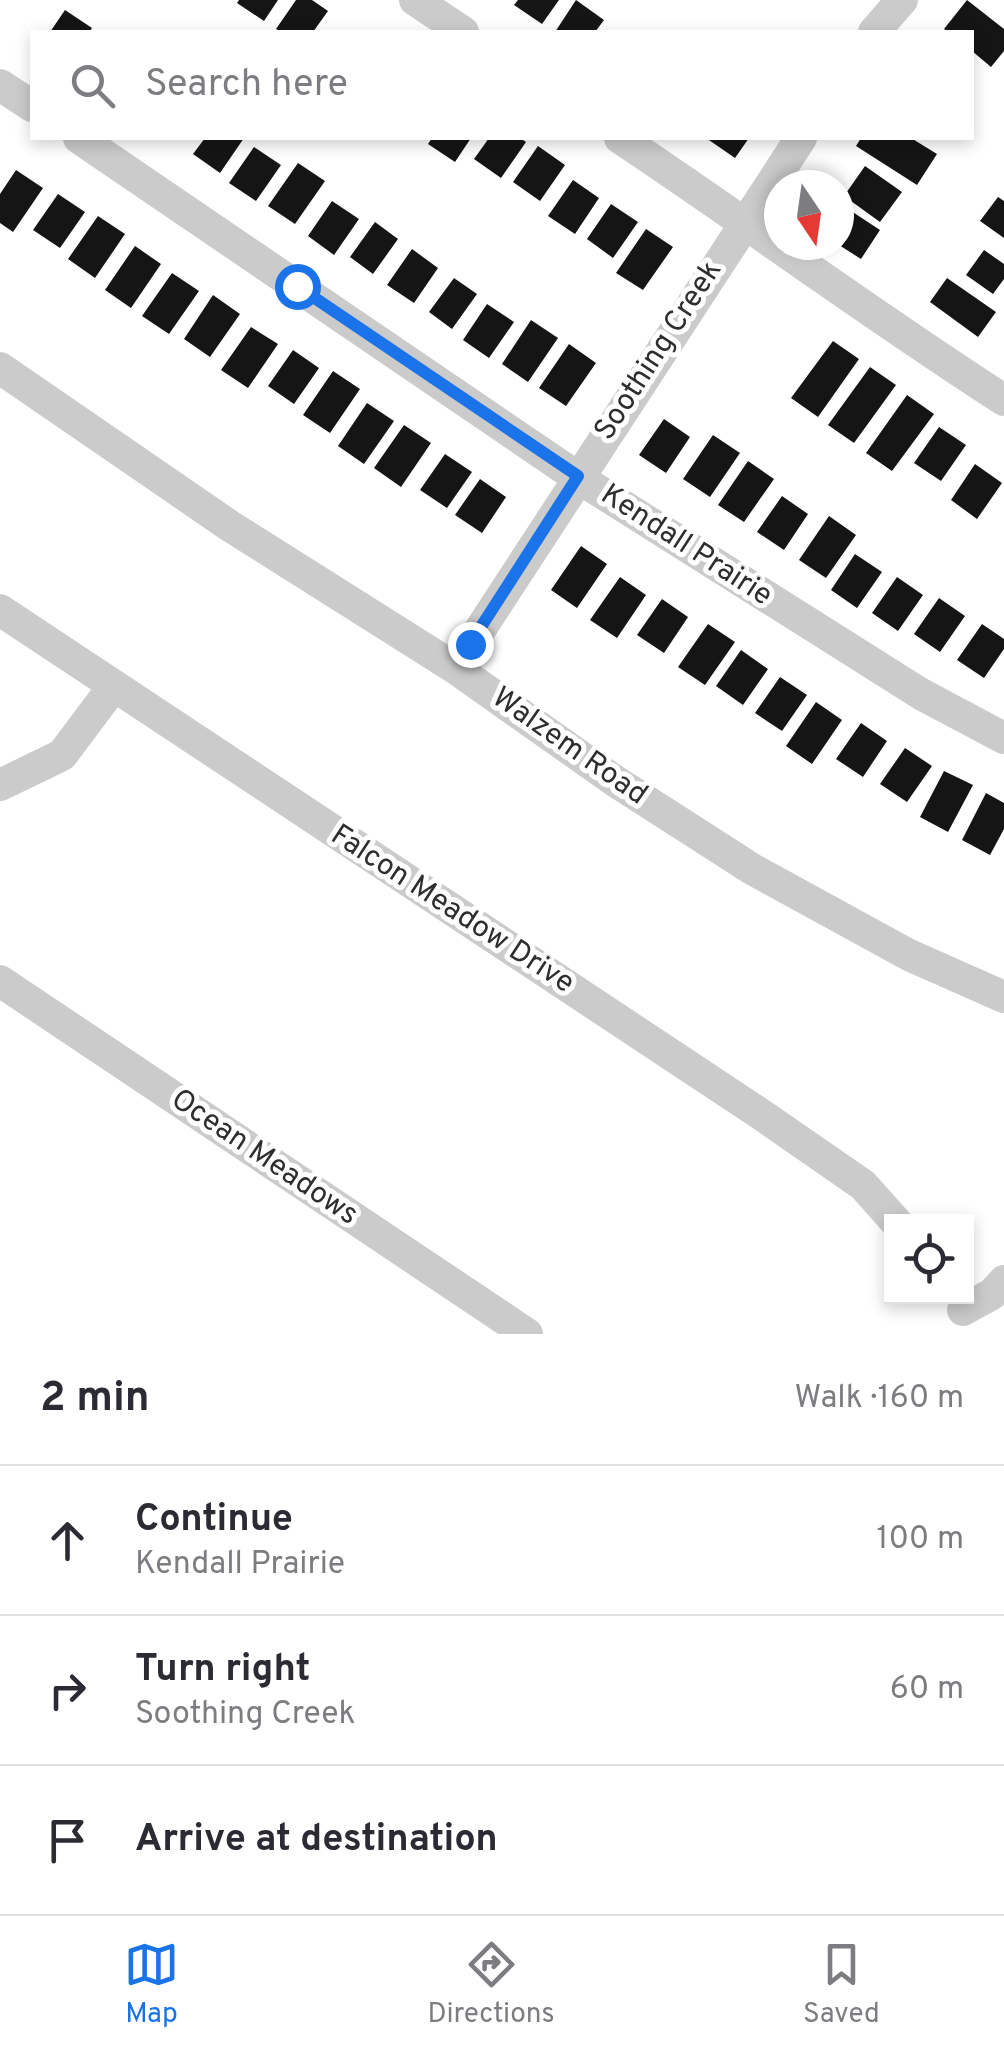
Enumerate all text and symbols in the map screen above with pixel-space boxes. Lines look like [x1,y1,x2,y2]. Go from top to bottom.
search box [30,30,974,140]
icon: search [65,58,120,113]
text: Search here [145,61,348,110]
north arrow [764,170,854,260]
street label: Soothing Creek [587,254,731,448]
route start [275,264,321,310]
street label: Kendall Prairie [593,477,779,615]
route end [448,622,494,668]
street label: Walzem Road [484,680,654,814]
street label: Falcon Meadow Drive [323,817,581,1003]
street label: Ocean Meadows [163,1082,365,1234]
map controls [884,1214,974,1304]
button: locate [884,1214,974,1304]
text: 2 min [40,1373,150,1426]
text: Walk · 160 m [794,1379,964,1419]
text: Continue [135,1496,293,1545]
icon: ahead [40,1513,95,1568]
text: 100 m [877,1520,964,1560]
text: Kendall Prairie [135,1545,345,1585]
text: Turn right [135,1646,310,1695]
icon: right [40,1663,95,1718]
text: 60 m [890,1670,964,1710]
text: Soothing Creek [135,1695,355,1735]
icon: arrive [40,1813,95,1868]
text: Arrive at destination [135,1816,498,1865]
tab: Map [124,1937,179,2033]
tab: Directions [427,1937,555,2033]
tab: Saved [803,1937,880,2033]

